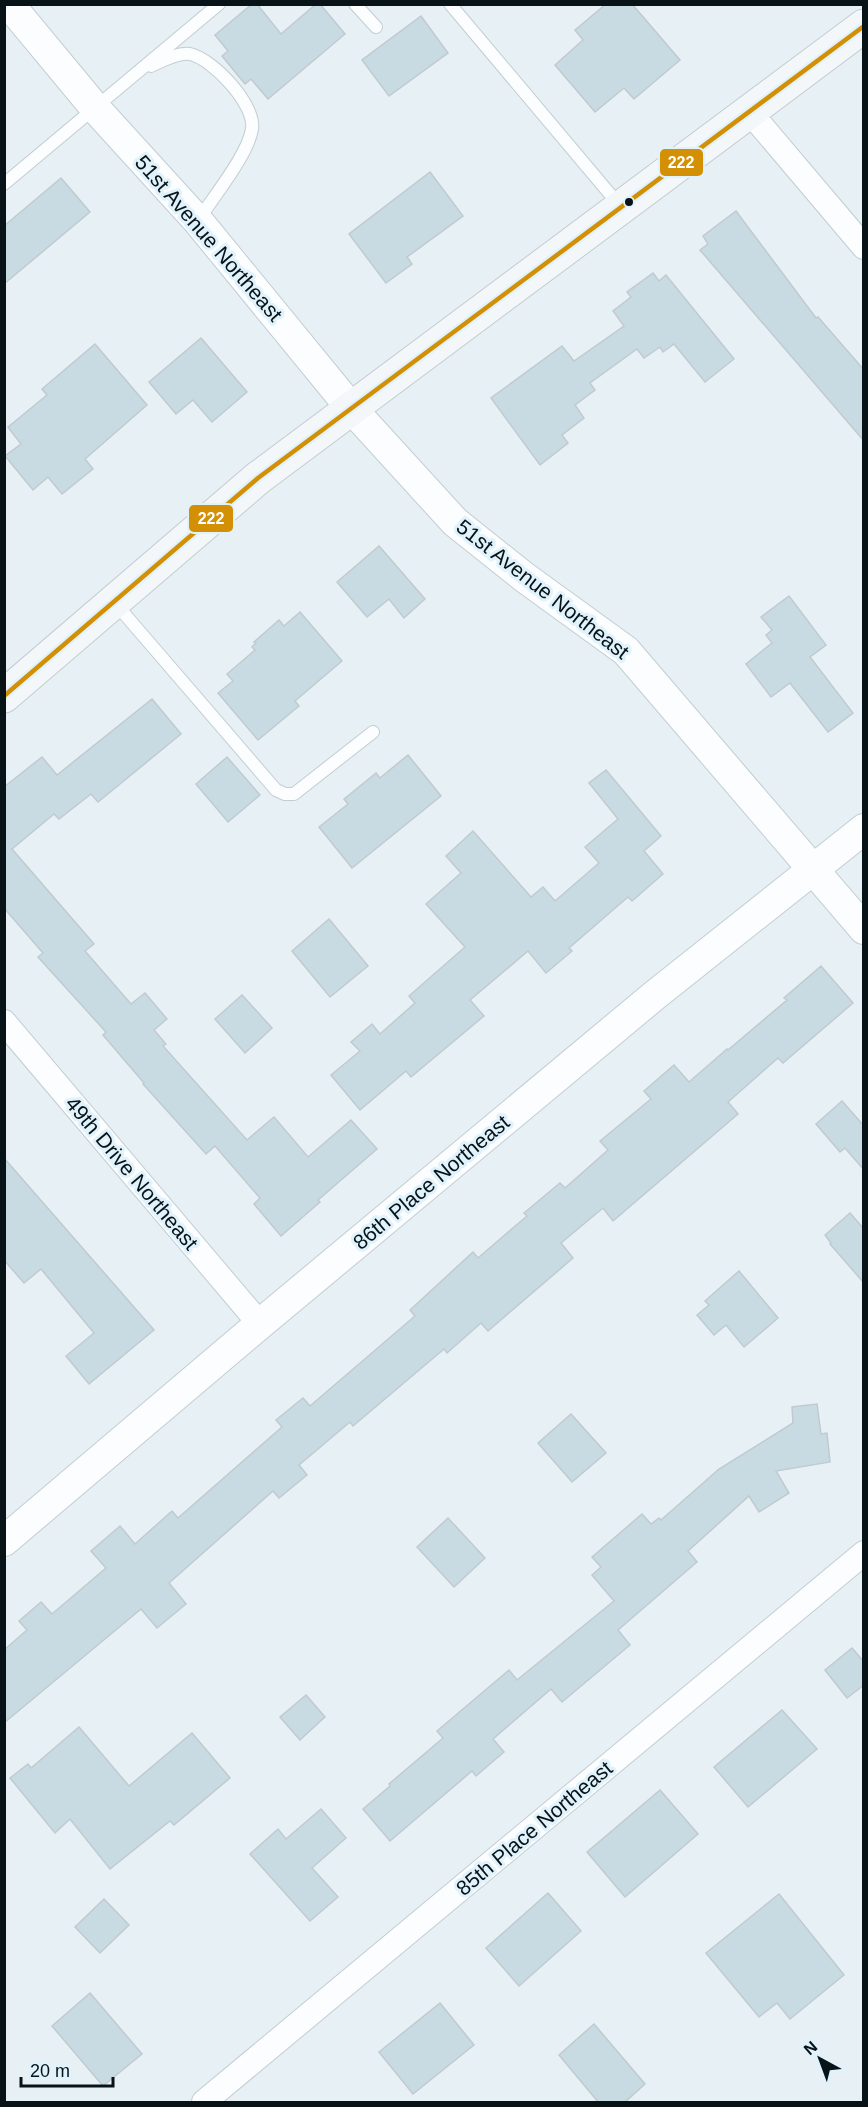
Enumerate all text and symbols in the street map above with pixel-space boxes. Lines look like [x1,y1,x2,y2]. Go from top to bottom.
line badge: 222 [659,148,704,177]
street label: 51st Avenue Northeast [131,150,287,326]
text: 222 [668,154,694,171]
unlabelled marker [623,196,635,208]
line badge: 222 [188,504,234,533]
text: 222 [198,510,224,527]
street label: 51st Avenue Northeast [452,515,634,663]
street label: 49th Drive Northeast [61,1092,203,1254]
street label: 86th Place Northeast [348,1110,514,1254]
street label: 85th Place Northeast [451,1756,617,1900]
north arrow [790,2029,850,2089]
text: N [801,2038,820,2058]
scale bar [21,2050,112,2088]
text: 20 m [30,2061,70,2081]

